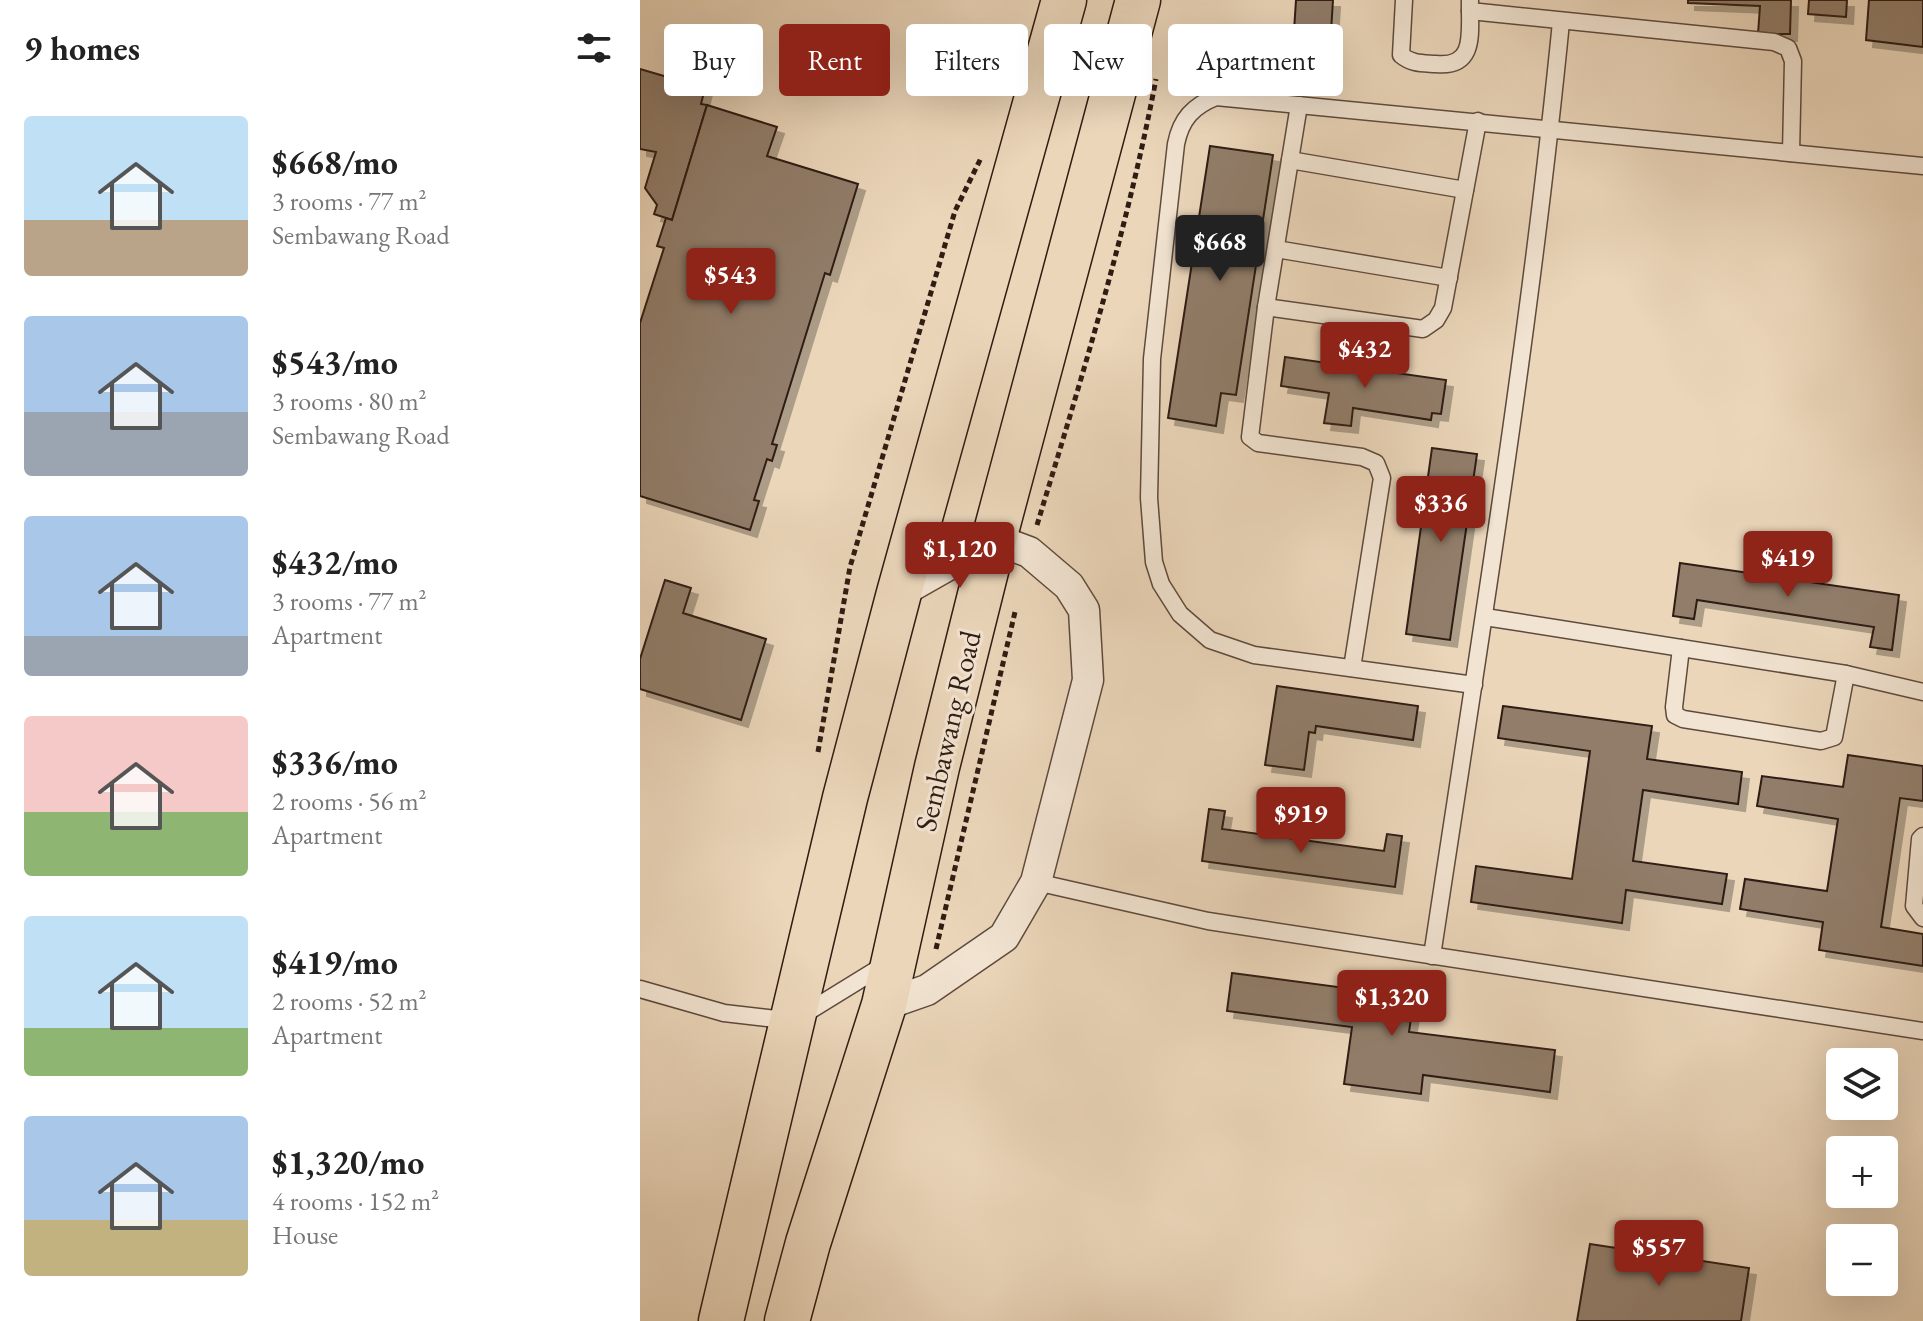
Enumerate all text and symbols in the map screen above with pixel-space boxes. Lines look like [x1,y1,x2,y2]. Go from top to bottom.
chip: Buy [664,24,763,96]
chip: Rent [779,24,890,96]
chip: Filters [906,24,1028,96]
chip: New [1044,24,1152,96]
chip: Apartment [1168,24,1343,96]
text: 9 homes [24,26,140,70]
icon: filters [572,26,616,70]
text: $668/mo [272,140,398,184]
icon: home [88,148,184,244]
text: 3 rooms · 77 m² [272,184,427,218]
pin: $668 [1173,215,1267,283]
text: Sembawang Road [272,218,450,252]
text: $668 [1193,224,1247,258]
pin: $543 [684,248,778,316]
text: $543 [704,257,758,291]
pin: $432 [1318,322,1412,390]
text: $432 [1338,331,1392,365]
text: $543/mo [272,340,398,384]
icon: home [88,348,184,444]
text: 3 rooms · 80 m² [272,384,427,418]
text: Sembawang Road [272,418,450,452]
pin: $336 [1394,476,1488,544]
text: $336 [1414,485,1468,519]
pin: $1,120 [895,522,1025,590]
text: $1,120 [923,531,997,565]
pin: $419 [1741,531,1835,599]
text: $432/mo [272,540,398,584]
text: $419 [1761,540,1815,574]
icon: home [88,548,184,644]
text: 3 rooms · 77 m² [272,584,427,618]
text: Apartment [272,618,382,652]
street label: Sembawang Road [905,626,990,835]
text: $336/mo [272,740,398,784]
icon: home [88,748,184,844]
text: 2 rooms · 56 m² [272,784,427,818]
pin: $919 [1254,787,1348,855]
text: $919 [1274,796,1328,830]
text: Apartment [272,818,382,852]
text: $419/mo [272,940,398,984]
icon: home [88,948,184,1044]
pin: $1,320 [1327,970,1457,1038]
text: $1,320 [1355,979,1429,1013]
text: 2 rooms · 52 m² [272,984,427,1018]
text: Apartment [272,1018,382,1052]
map controls [1826,1048,1898,1296]
button: layers [1826,1048,1898,1120]
button: + [1826,1136,1898,1208]
text: $1,320/mo [272,1140,424,1184]
icon: home [88,1148,184,1244]
text: 4 rooms · 152 m² [272,1184,439,1218]
text: House [272,1218,338,1252]
pin: $557 [1612,1220,1706,1288]
button: − [1826,1224,1898,1296]
text: $557 [1632,1229,1686,1263]

